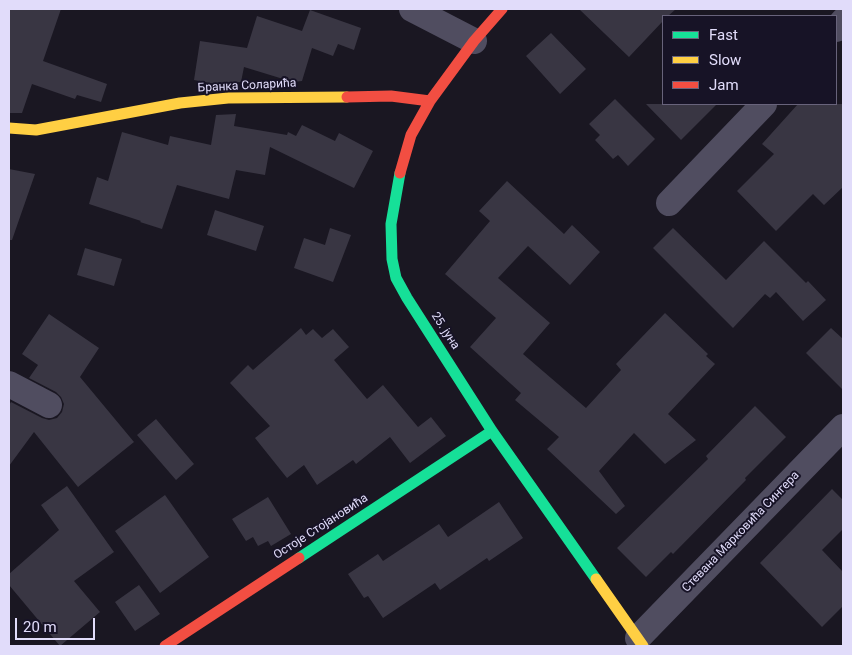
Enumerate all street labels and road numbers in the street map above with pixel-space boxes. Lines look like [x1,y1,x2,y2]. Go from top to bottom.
street label: Бранка Соларића [197,76,297,96]
street label: 25. јуна [428,310,462,352]
street label: Стевана Марковића Сингера [679,469,803,595]
street label: Остоје Стојановића [271,491,371,563]

